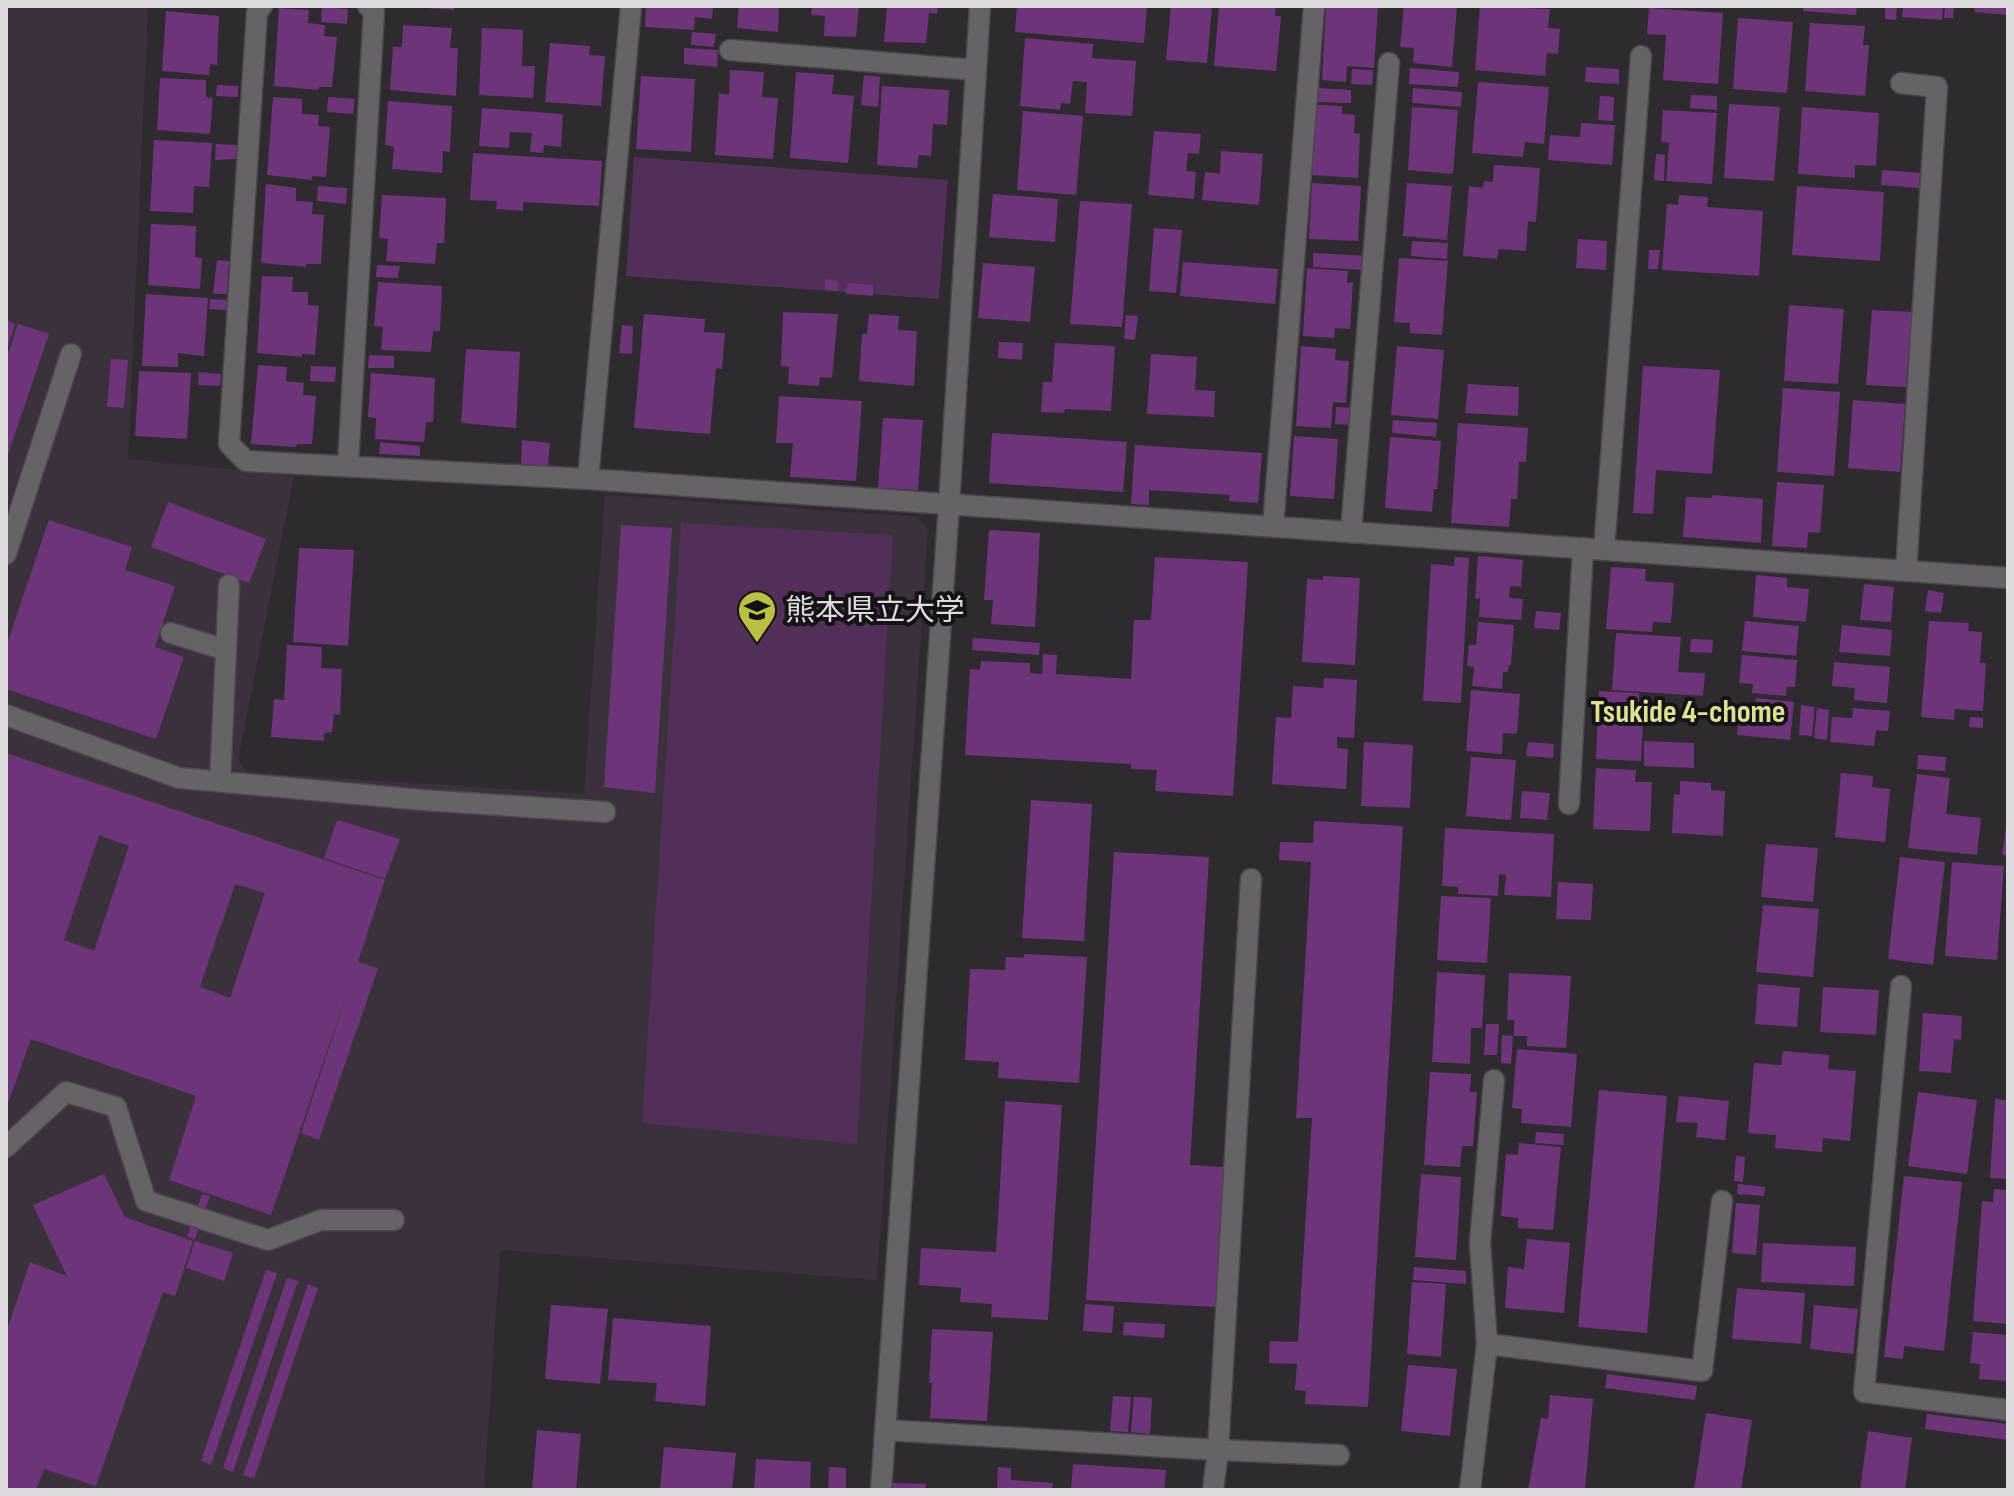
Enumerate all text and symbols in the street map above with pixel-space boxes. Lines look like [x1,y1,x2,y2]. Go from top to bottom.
school or university icon: 熊本県立大学 [736,589,778,644]
place label: 熊本県立大学 [785,593,965,629]
district label: Tsukide 4-chome [1591,693,1785,732]

